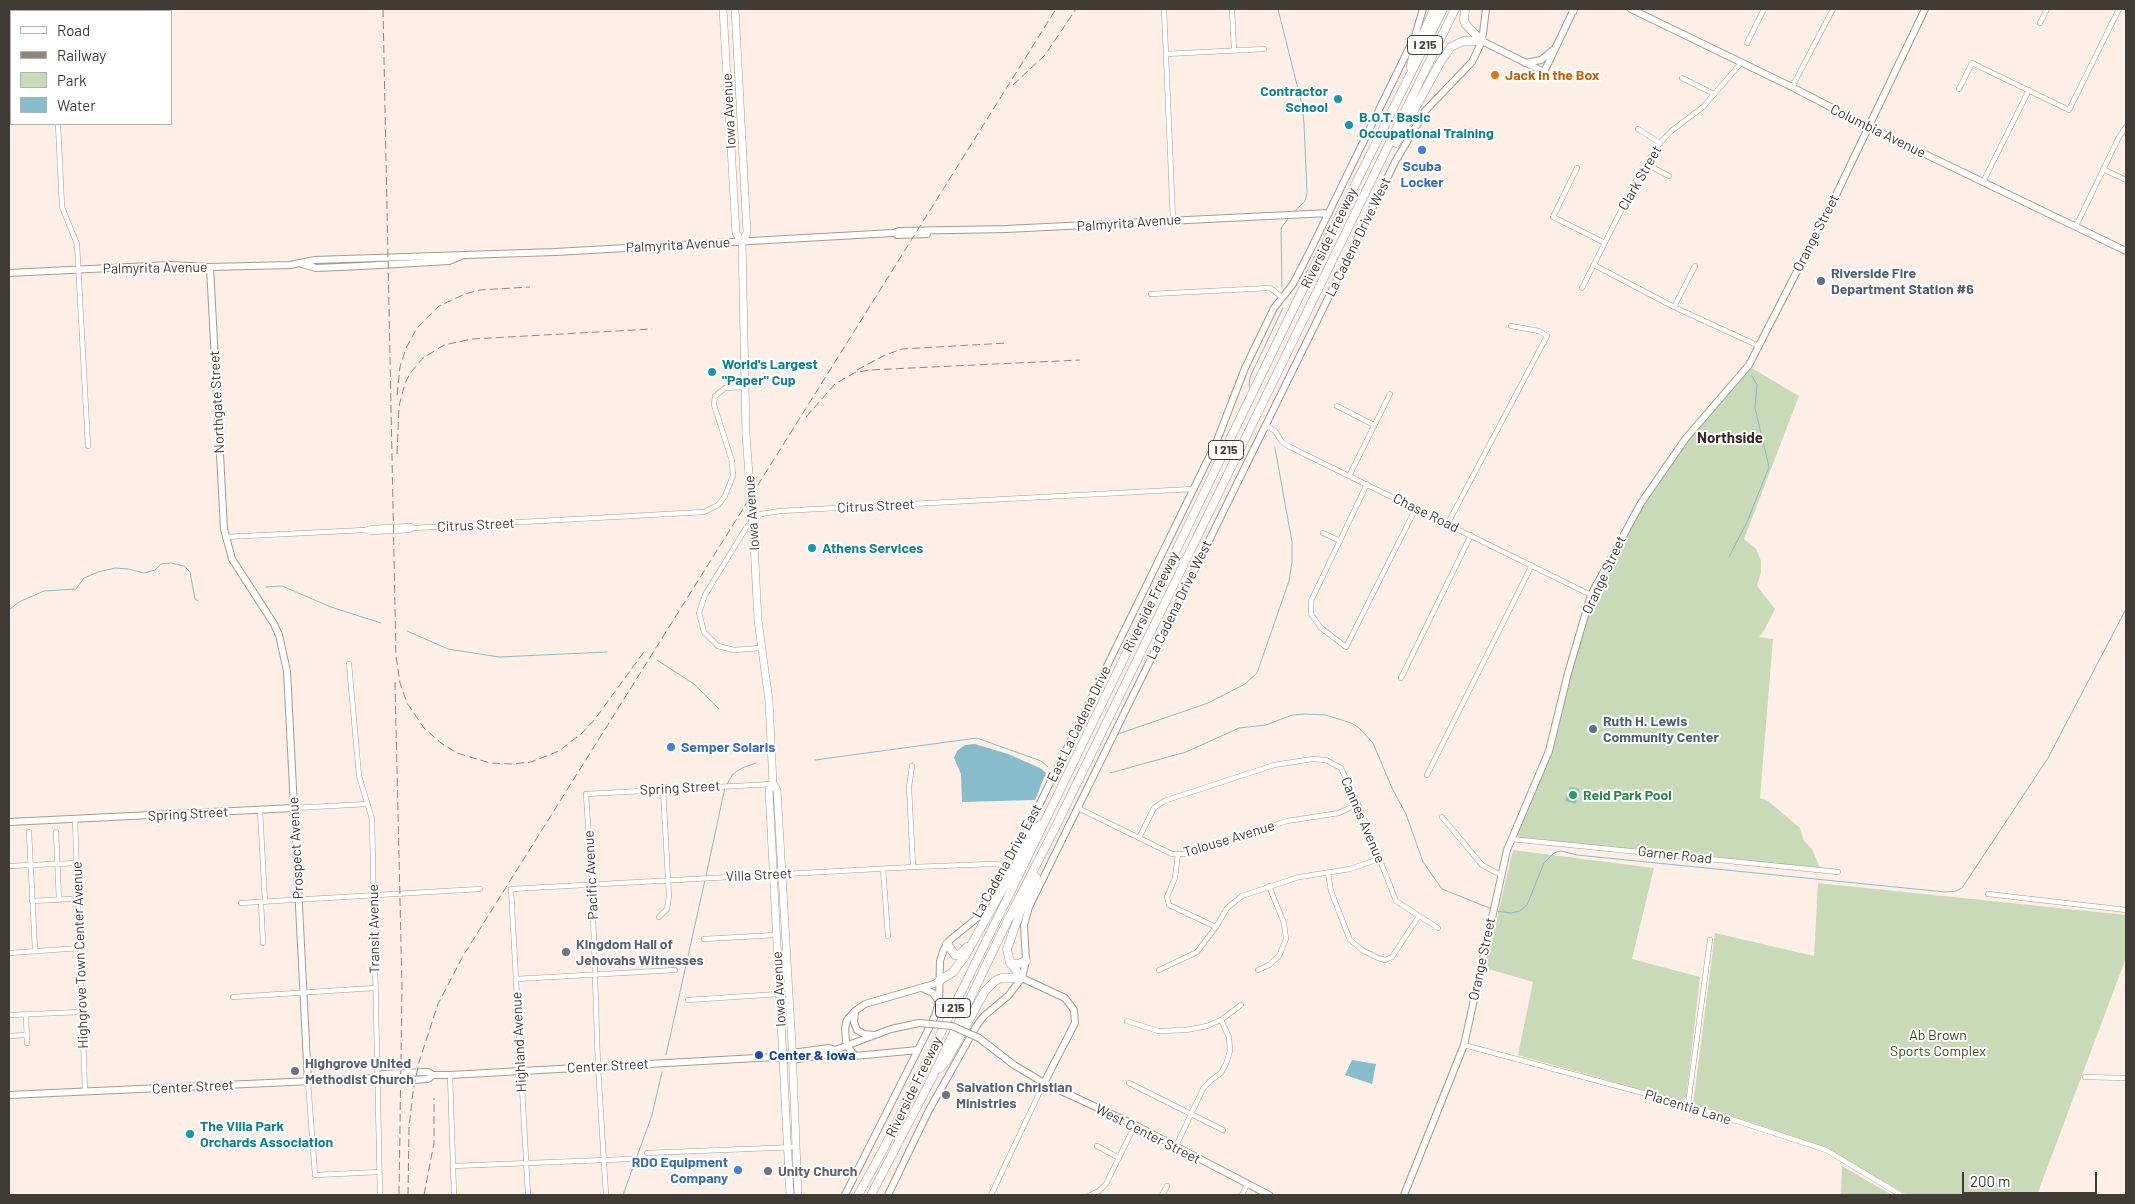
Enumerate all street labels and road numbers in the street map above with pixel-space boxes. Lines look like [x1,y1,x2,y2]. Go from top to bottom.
road number: I 215 [1408,36,1442,54]
street label: Iowa Avenue [719,73,739,149]
street label: Columbia Avenue [1828,101,1928,161]
street label: Clark Street [1615,143,1665,213]
street label: La Cadena Drive West [1322,175,1394,299]
street label: Riverside Freeway [1297,185,1361,291]
street label: Orange Street [1789,192,1843,274]
street label: Palmyrita Avenue [1076,211,1182,235]
street label: Palmyrita Avenue [625,234,731,256]
street label: Palmyrita Avenue [102,259,208,277]
street label: Northgate Street [206,350,228,454]
road number: I 215 [1208,440,1244,460]
street label: Iowa Avenue [741,475,763,551]
street label: Chase Road [1390,490,1462,536]
street label: Citrus Street [837,496,915,516]
street label: Citrus Street [437,515,515,535]
street label: Orange Street [1579,533,1629,617]
street label: La Cadena Drive West [1143,538,1215,662]
street label: Riverside Freeway [1119,549,1183,655]
street label: East La Cadena Drive [1044,663,1114,785]
street label: Cannes Avenue [1337,774,1389,866]
street label: Spring Street [639,778,721,798]
street label: Prospect Avenue [285,796,307,900]
street label: La Cadena Drive East [969,801,1045,921]
street label: Spring Street [147,804,229,824]
street label: Tolouse Avenue [1181,817,1277,861]
street label: Pacific Avenue [580,830,602,920]
street label: Garner Road [1637,843,1713,867]
street label: Highgrove Town Center Avenue [68,861,92,1049]
street label: Villa Street [725,865,793,885]
street label: Transit Avenue [365,884,383,974]
street label: Orange Street [1465,916,1499,1002]
street label: Iowa Avenue [769,951,789,1027]
street label: Highland Avenue [508,991,530,1093]
road number: I 215 [936,998,970,1018]
street label: Riverside Freeway [882,1034,946,1140]
street label: Center Street [567,1055,649,1077]
street label: Center Street [152,1076,234,1098]
street label: Placentia Lane [1643,1086,1733,1128]
street label: West Center Street [1093,1100,1203,1168]

